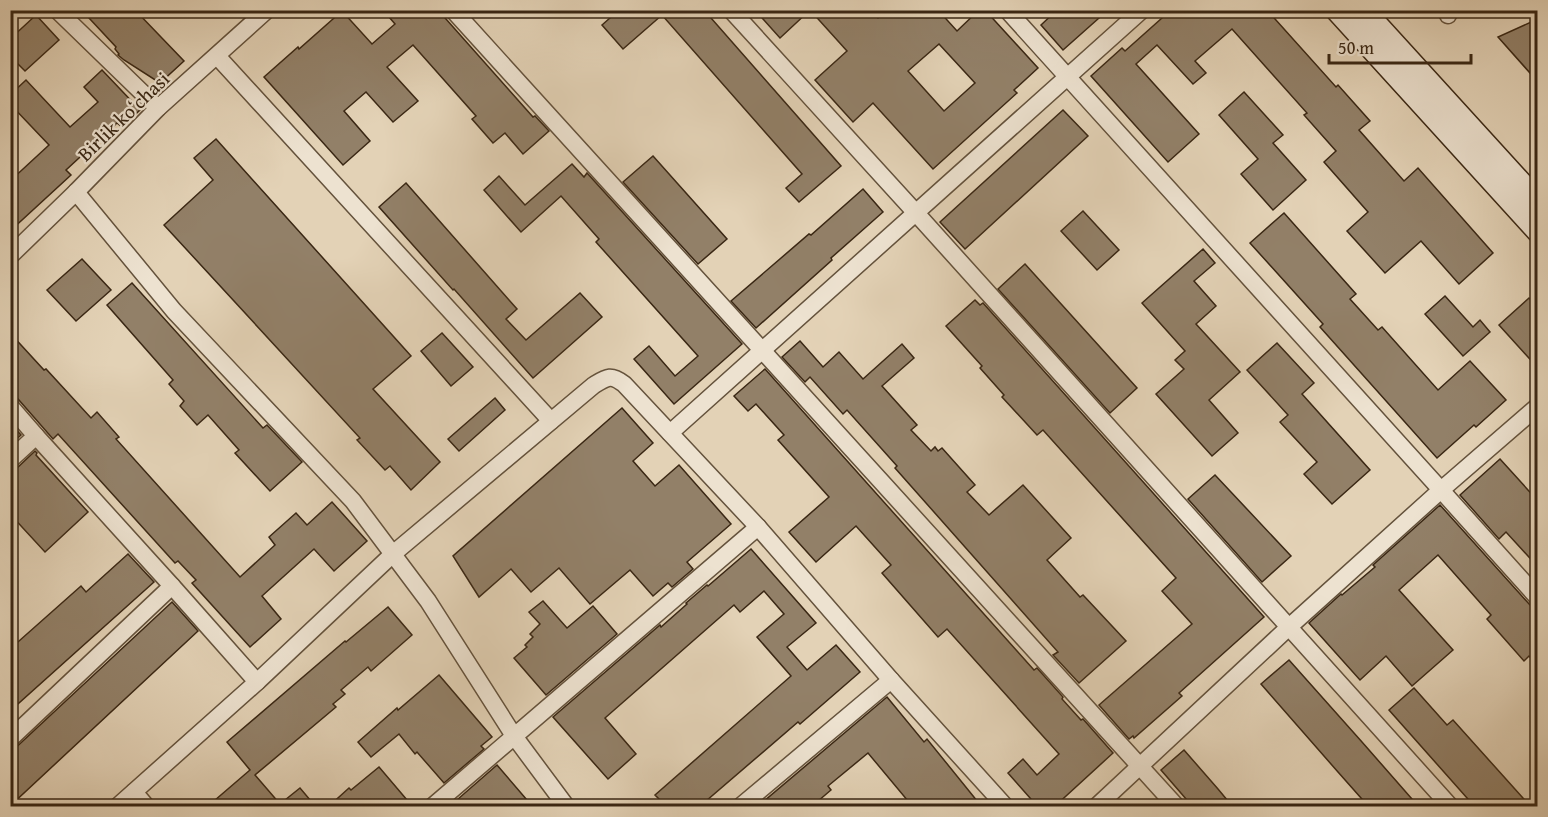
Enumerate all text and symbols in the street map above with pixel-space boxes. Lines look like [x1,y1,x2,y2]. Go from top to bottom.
scale bar [1329,27,1472,65]
text: 50 m [1338,34,1374,61]
street label: Birlik koʻchasi [70,64,176,167]

